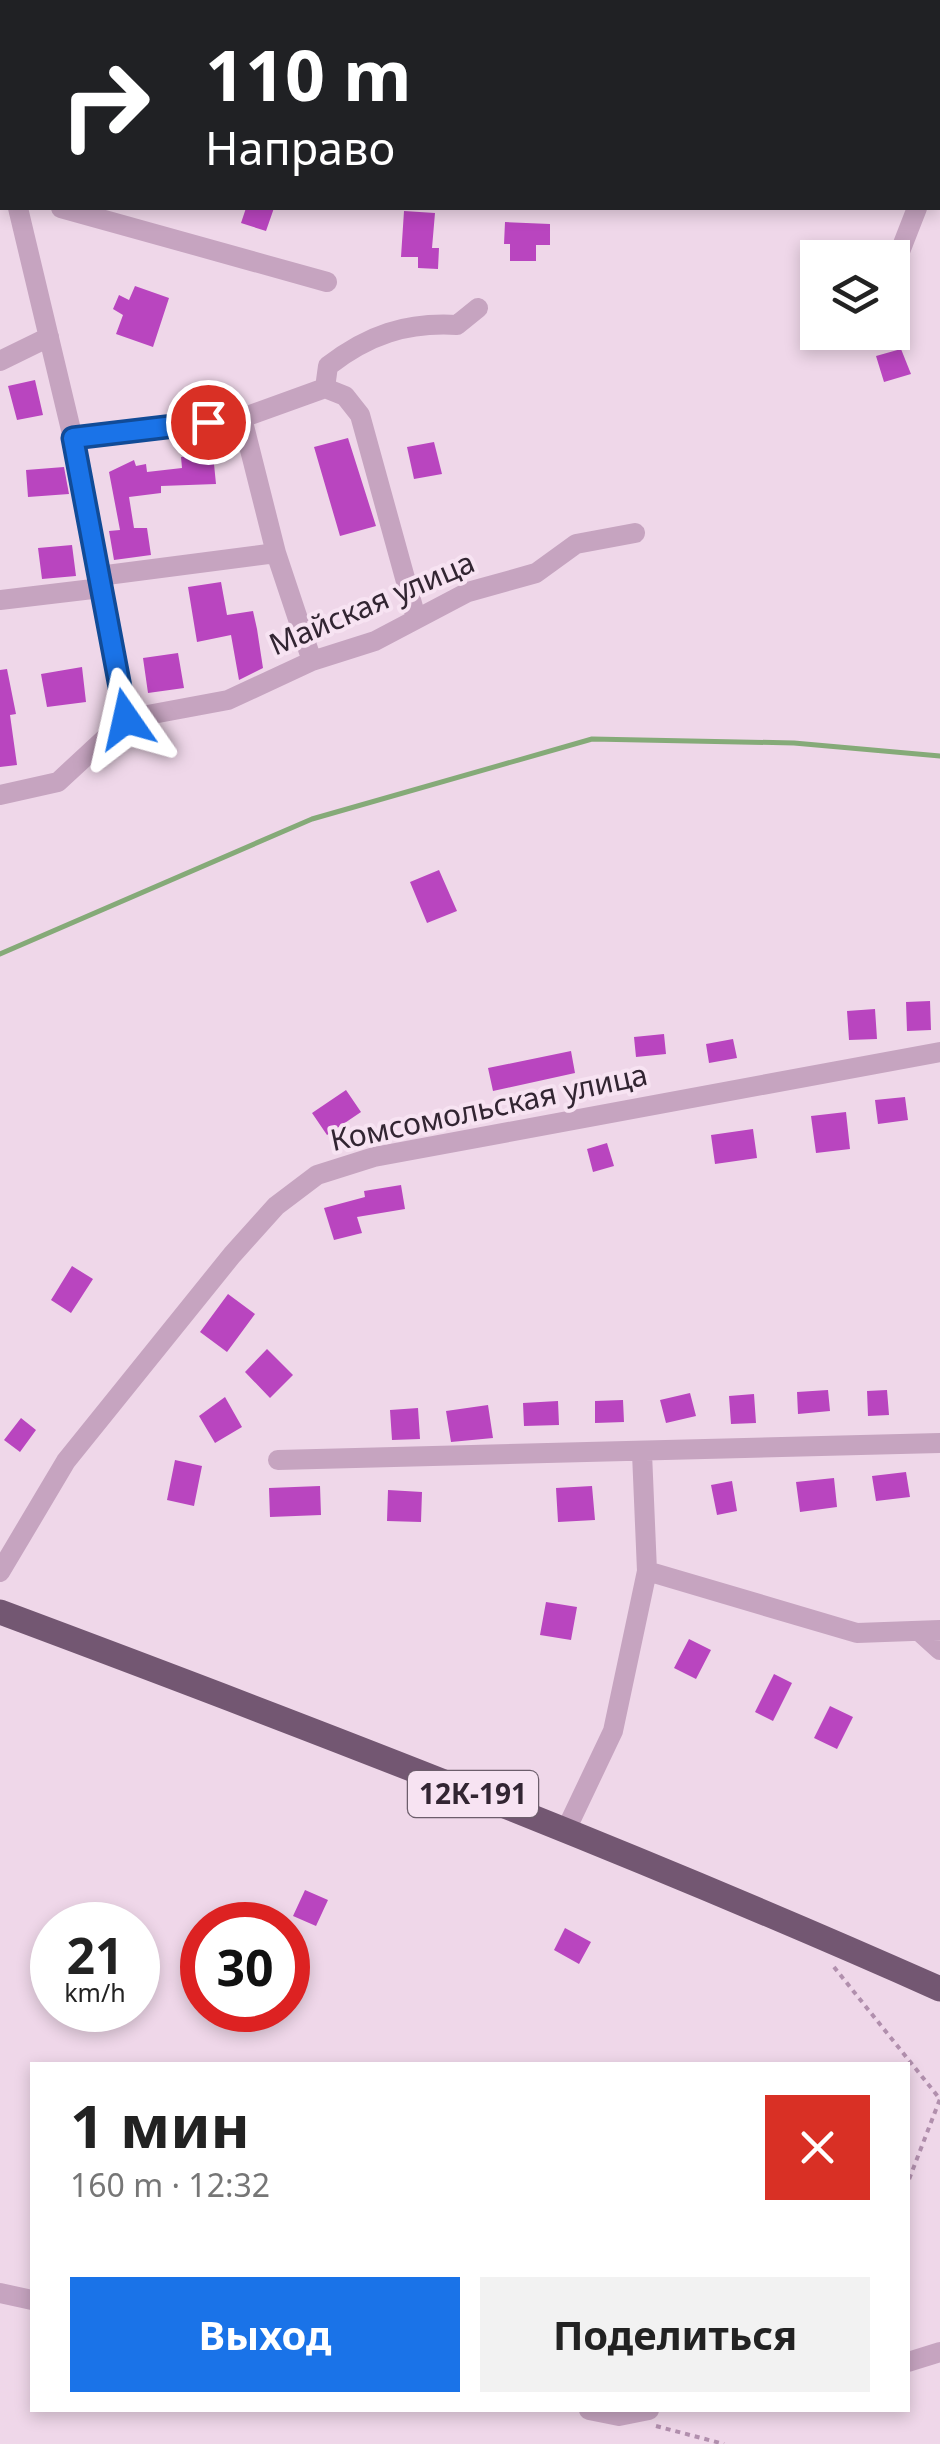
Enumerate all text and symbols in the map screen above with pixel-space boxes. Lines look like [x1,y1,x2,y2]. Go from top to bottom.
text: 110 m [205,26,412,122]
icon: right [40,40,170,170]
text: Направо [205,117,395,178]
map controls [800,240,910,350]
button: layers [800,240,910,350]
pin [166,380,251,465]
icon: arrive [181,395,236,450]
street label: Майская улица [262,541,480,664]
position arrow [74,667,178,771]
street label: Комсомольская улица [326,1053,651,1160]
road number: 12К-191 [408,1771,538,1817]
speed limit sign: 30 [180,1902,310,2032]
text: 21 [66,1921,124,1989]
text: km/h [64,1975,126,2009]
text: 1 мин [70,2084,250,2166]
button: close [765,2095,870,2200]
text: 160 m · 12:32 [70,2163,270,2206]
button: Выход [70,2277,460,2392]
button: Поделиться [480,2277,870,2392]

